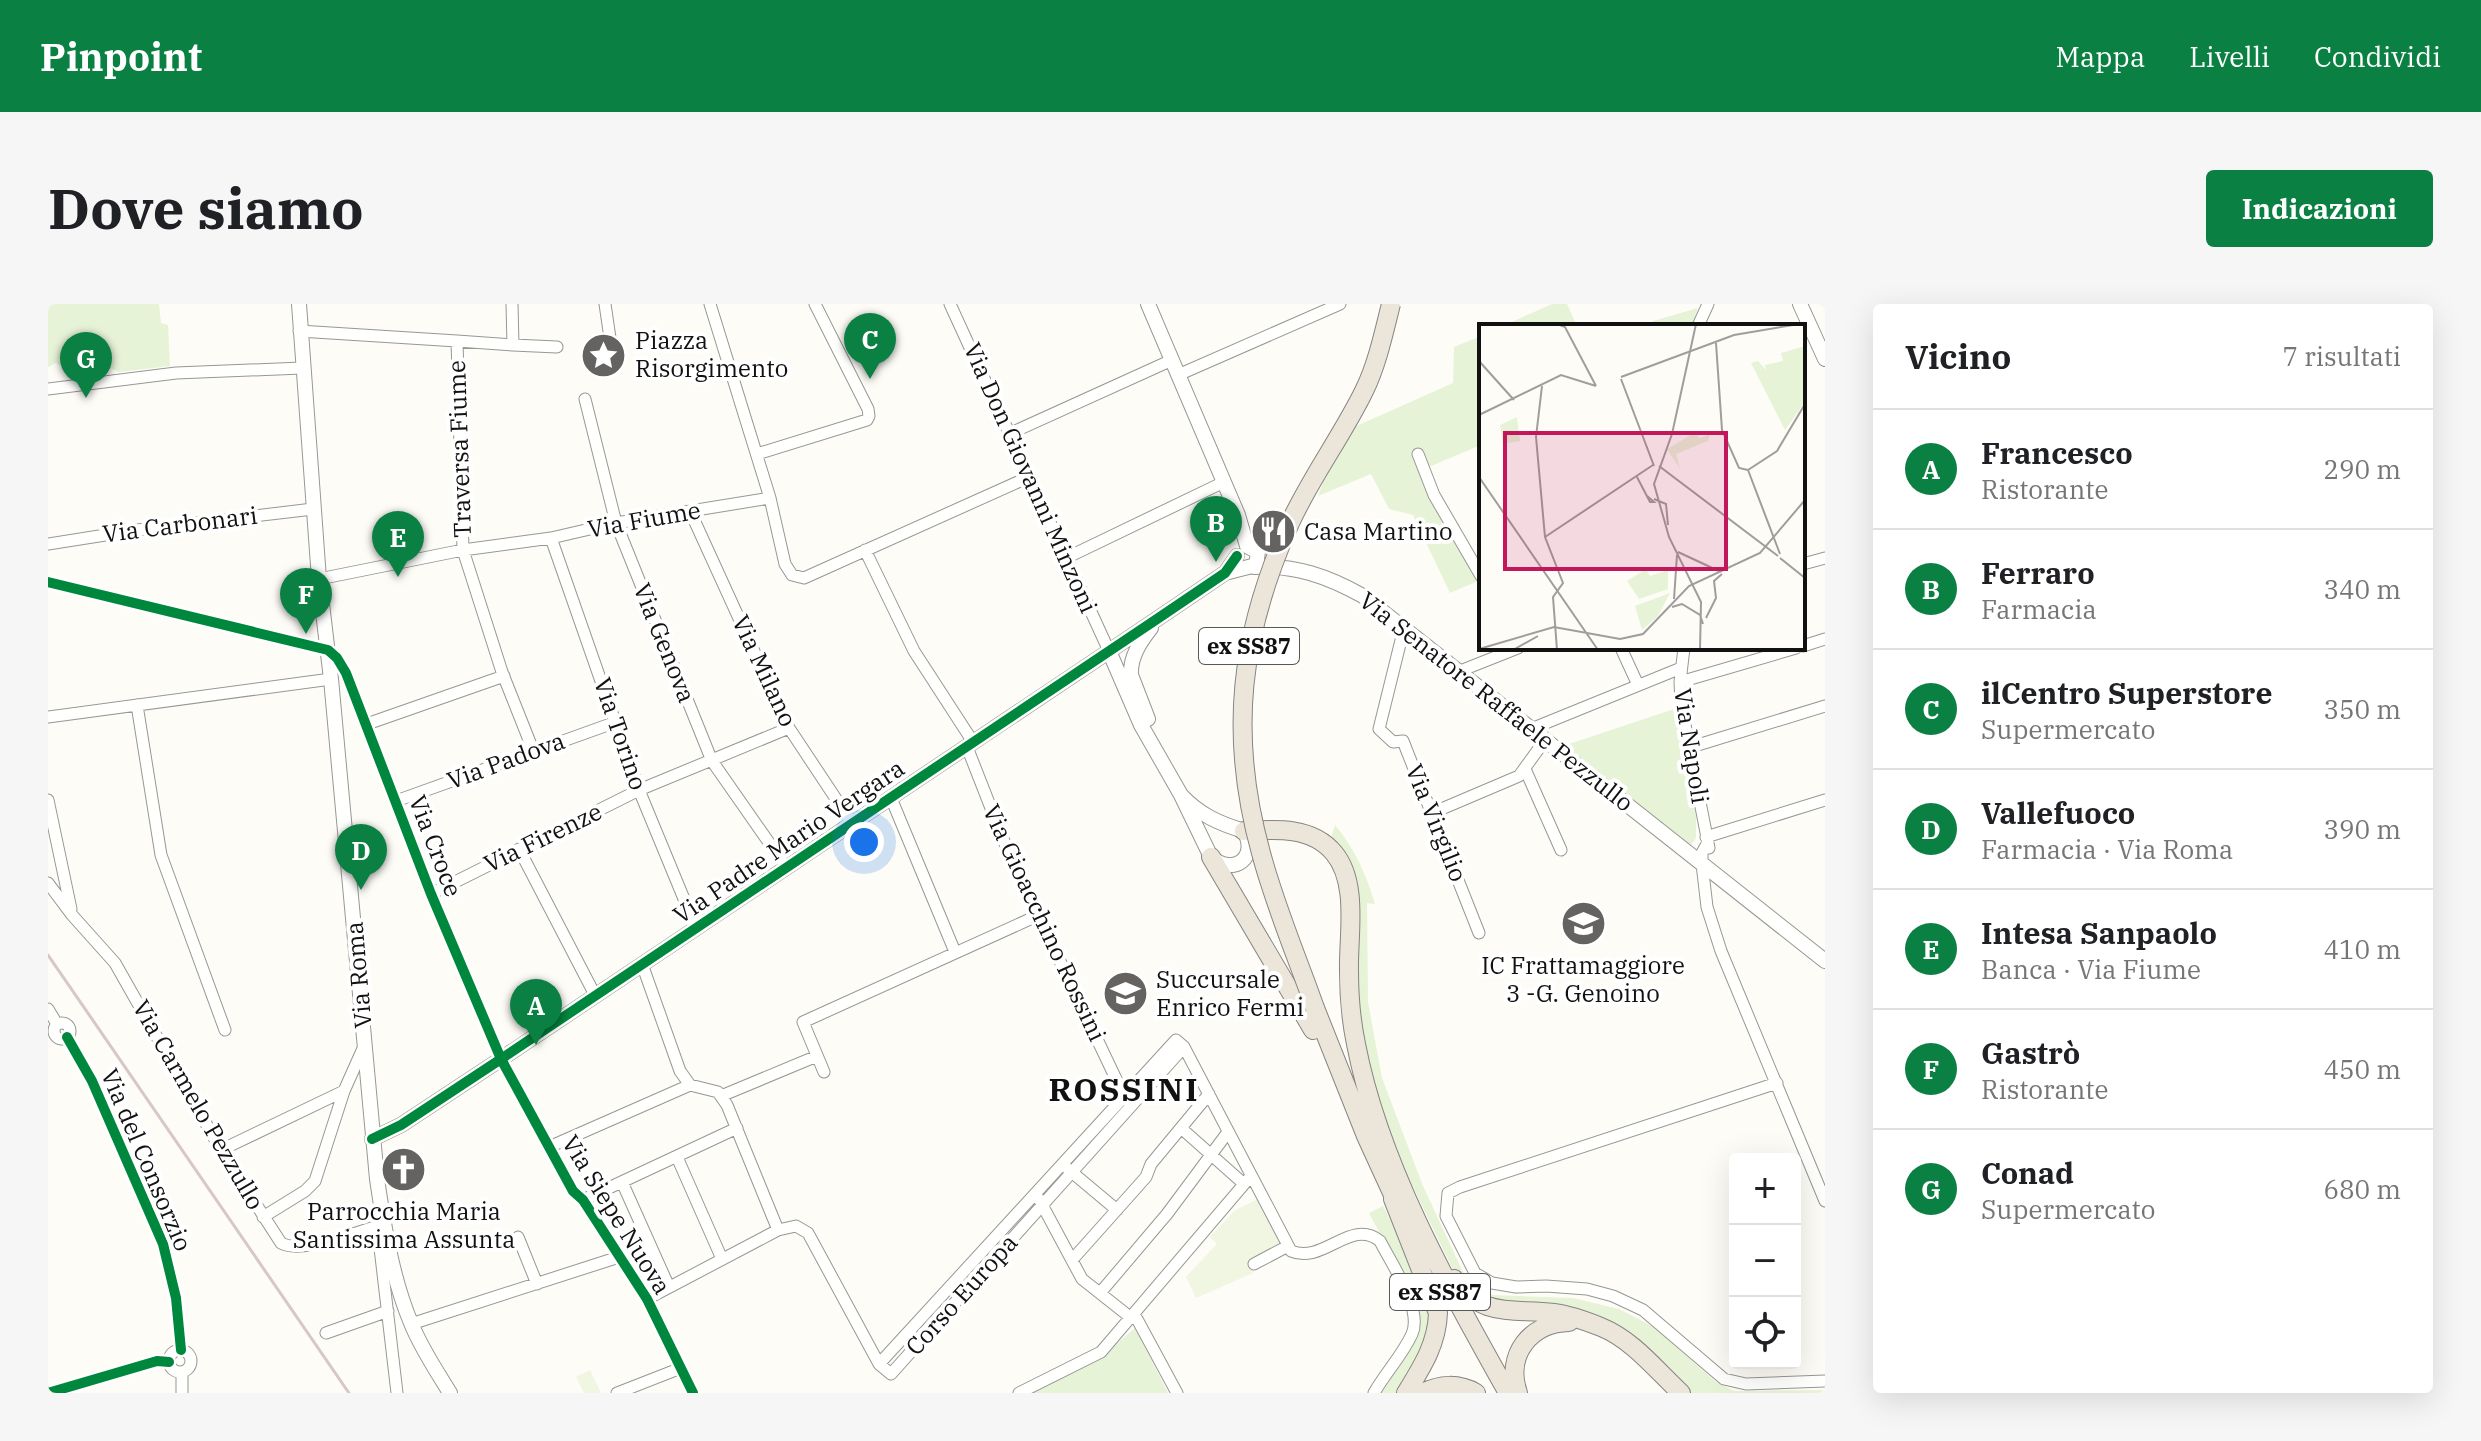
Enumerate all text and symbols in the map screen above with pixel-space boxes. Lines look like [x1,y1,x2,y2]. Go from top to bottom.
text: Pinpoint [40,32,202,81]
text: Mappa [2056,38,2145,75]
text: Livelli [2189,38,2270,75]
text: Condividi [2314,38,2441,75]
button: Indicazioni [2206,170,2433,247]
text: Dove siamo [48,172,364,244]
pin: C [844,313,896,379]
place label: Piazza Risorgimento [635,324,788,384]
inset map [1479,324,1805,650]
place icon: Piazza Risorgimento [580,331,628,379]
pin: G [60,332,112,398]
text: Vicino [1905,334,2011,378]
street label: Via Don Giovanni Minzoni [957,337,1105,618]
text: 7 risultati [2283,339,2401,373]
street label: Traversa Fiume [440,360,478,538]
text: Francesco [1981,433,2133,472]
text: A [1922,452,1940,486]
text: 290 m [2323,452,2401,486]
text: Ristorante [1981,472,2108,506]
street label: Via Fiume [585,493,703,545]
pin: B [1190,496,1242,562]
street label: Via Carbonari [101,499,259,549]
restaurant icon: Casa Martino [1249,508,1297,556]
pin: E [372,511,424,577]
place label: Casa Martino [1304,515,1453,547]
text: Ferraro [1981,553,2095,592]
pin: F [280,568,332,634]
text: B [1922,572,1940,606]
text: 340 m [2323,572,2401,606]
street label: Via Genova [626,578,703,707]
street label: Via Senatore Raffaele Pezzullo [1353,584,1640,818]
text: Farmacia [1981,592,2097,626]
street label: Via Milano [725,610,805,731]
road number: ex SS87 [1199,628,1299,664]
street label: Via Torino [587,673,655,794]
text: ilCentro Superstore [1981,673,2272,712]
street label: Via Napoli [1667,686,1717,806]
text: C [1922,692,1940,726]
text: 350 m [2323,692,2401,726]
text: Supermercato [1981,712,2155,746]
street label: Via Padova [442,724,569,796]
street label: Via Padre Mario Vergara [667,752,910,931]
street label: Via Virgilio [1399,759,1475,886]
street label: Via Croce [402,790,470,901]
text: Vallefuoco [1981,793,2135,832]
street label: Via Firenze [478,795,607,879]
street label: Via Gioacchino Rossini [976,799,1114,1046]
text: D [1921,812,1941,846]
text: 390 m [2323,812,2401,846]
your location [844,822,884,862]
pin: D [335,824,387,890]
text: Farmacia · Via Roma [1981,832,2233,866]
school or university icon: IC Frattamaggiore 3 -G. Genoino [1559,900,1607,948]
text: Intesa Sanpaolo [1981,913,2217,952]
street label: Via Roma [337,920,379,1030]
text: E [1922,932,1940,966]
text: 410 m [2323,932,2401,966]
place label: IC Frattamaggiore 3 -G. Genoino [1481,949,1685,1009]
text: Banca · Via Fiume [1981,952,2201,986]
place label: Succursale Enrico Fermi [1156,963,1304,1023]
school or university icon: Succursale Enrico Fermi [1101,970,1149,1018]
pin: A [510,979,562,1045]
street label: Via Carmelo Pezzullo [126,994,272,1215]
text: Gastrò [1981,1033,2080,1072]
text: F [1923,1052,1939,1086]
text: 450 m [2323,1052,2401,1086]
street label: Via del Consorzio [94,1063,200,1256]
district label: ROSSINI [1049,1068,1199,1110]
text: Ristorante [1981,1072,2108,1106]
street label: Via Siepe Nuova [555,1129,679,1300]
church icon: Parrocchia Maria Santissima Assunta [380,1146,428,1194]
map controls [1729,1153,1801,1369]
button: + [1729,1153,1801,1225]
text: Conad [1981,1153,2074,1192]
text: G [1921,1172,1941,1206]
text: 680 m [2323,1172,2401,1206]
text: Supermercato [1981,1192,2155,1226]
place label: Parrocchia Maria Santissima Assunta [293,1195,515,1255]
button: − [1729,1225,1801,1297]
street label: Corso Europa [898,1227,1024,1362]
road number: ex SS87 [1390,1274,1490,1310]
button: locate [1729,1297,1801,1369]

